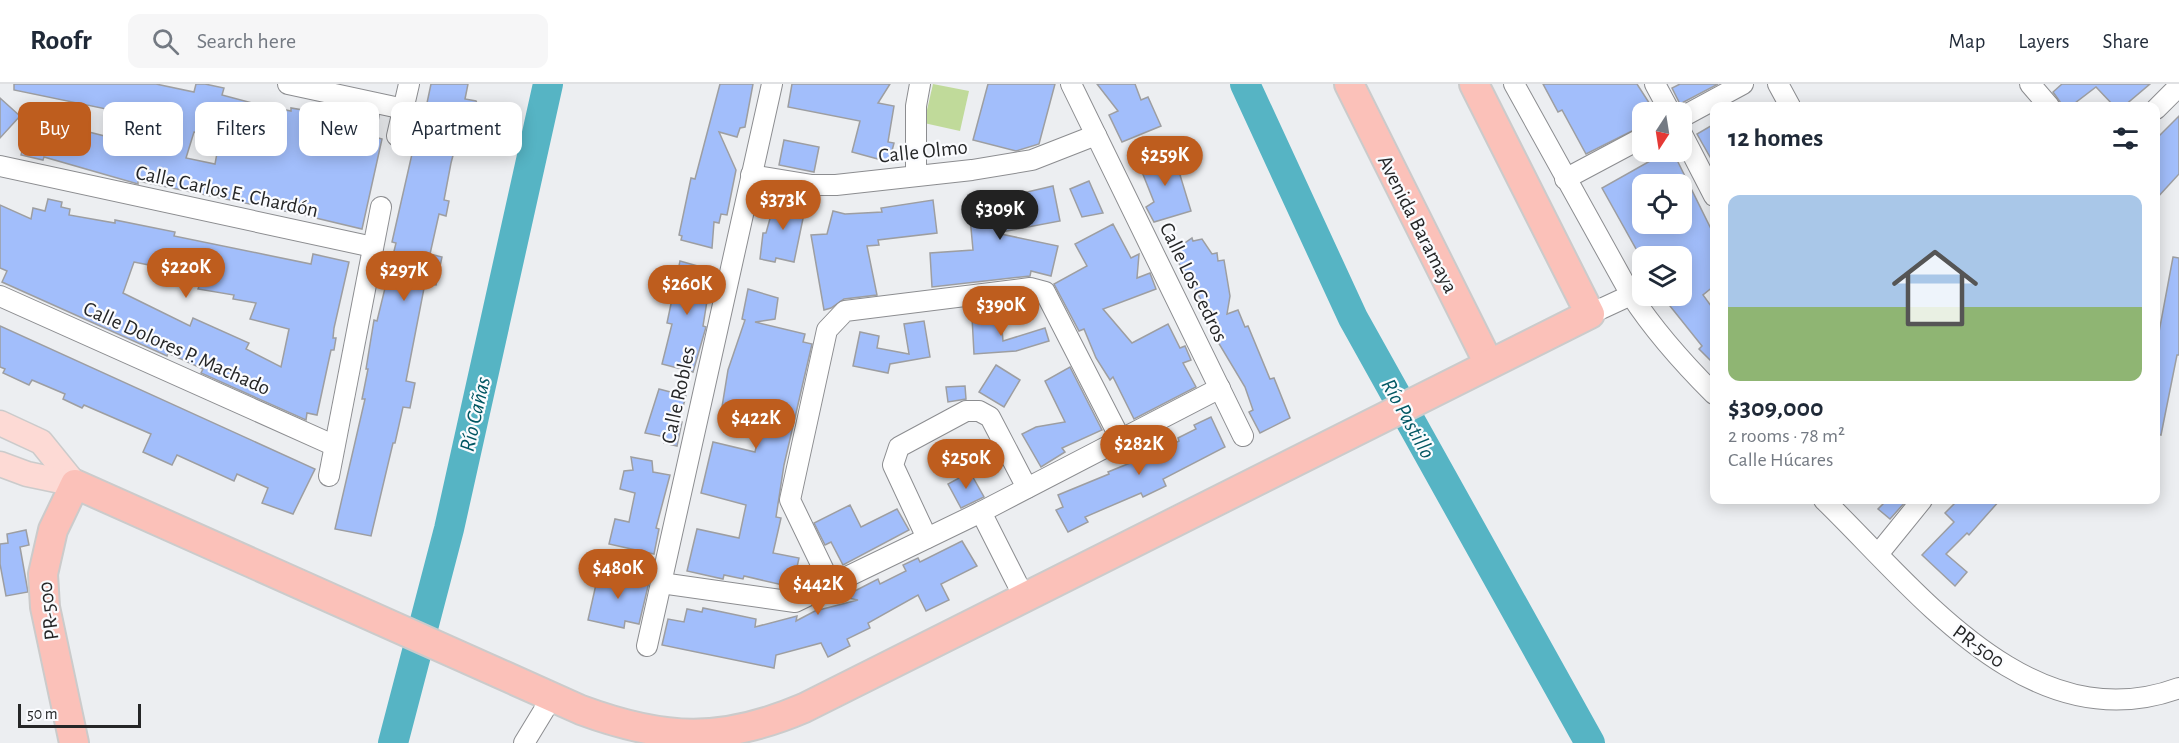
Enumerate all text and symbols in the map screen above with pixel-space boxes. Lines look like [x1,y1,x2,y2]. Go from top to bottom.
search box [128,14,548,68]
icon: search [149,25,182,58]
text: Roofr [30,27,92,55]
text: Search here [197,30,296,52]
text: Map [1949,31,1985,52]
text: Layers [2018,31,2069,52]
text: Share [2102,31,2149,52]
chip: Buy [18,102,91,156]
chip: Rent [103,102,183,156]
chip: Filters [195,102,287,156]
chip: New [299,102,379,156]
chip: Apartment [391,102,522,156]
north arrow [1632,102,1692,162]
map controls [1632,102,1692,306]
icon: filters [2109,122,2142,155]
text: 12 homes [1728,125,1823,151]
street label: Calle Olmo [877,136,969,167]
pin: $259K [1123,136,1207,187]
text: $259K [1141,145,1189,165]
street label: Avenida Baramaya [1374,152,1461,297]
street label: Calle Carlos E. Chardón [134,162,320,221]
button: locate [1632,174,1692,234]
pin: $373K [741,180,825,231]
text: $373K [760,189,806,209]
pin: $309K [958,190,1042,241]
text: $309K [975,199,1025,219]
street label: Calle Los Cedros [1156,219,1231,345]
icon: home [1881,234,1989,342]
button: layers [1632,246,1692,306]
pin: $220K [144,248,228,299]
pin: $297K [362,251,446,302]
text: $220K [161,257,211,277]
text: $297K [380,260,428,280]
pin: $260K [645,265,729,316]
text: $260K [662,274,712,294]
pin: $390K [959,286,1043,337]
text: $390K [976,295,1026,315]
street label: Calle Dolores P. Machado [80,298,273,399]
street label: Calle Robles [658,345,699,446]
water label: Río Cañas [456,375,494,454]
water label: Río Pastillo [1377,375,1439,462]
text: $309,000 [1728,395,1824,421]
pin: $422K [714,399,798,450]
text: $422K [731,408,781,428]
pin: $282K [1097,425,1181,476]
text: 2 rooms · 78 m² [1728,426,1845,446]
text: $282K [1114,434,1164,454]
pin: $250K [924,439,1008,490]
text: $250K [941,448,991,468]
text: Calle Húcares [1728,450,1833,470]
pin: $480K [576,549,660,600]
text: $480K [592,558,644,578]
pin: $442K [776,565,860,616]
text: $442K [793,574,843,594]
street label: PR-500 [35,581,62,641]
street label: PR-500 [1949,621,2009,672]
scale bar [18,701,141,728]
text: 50 m [27,706,58,722]

